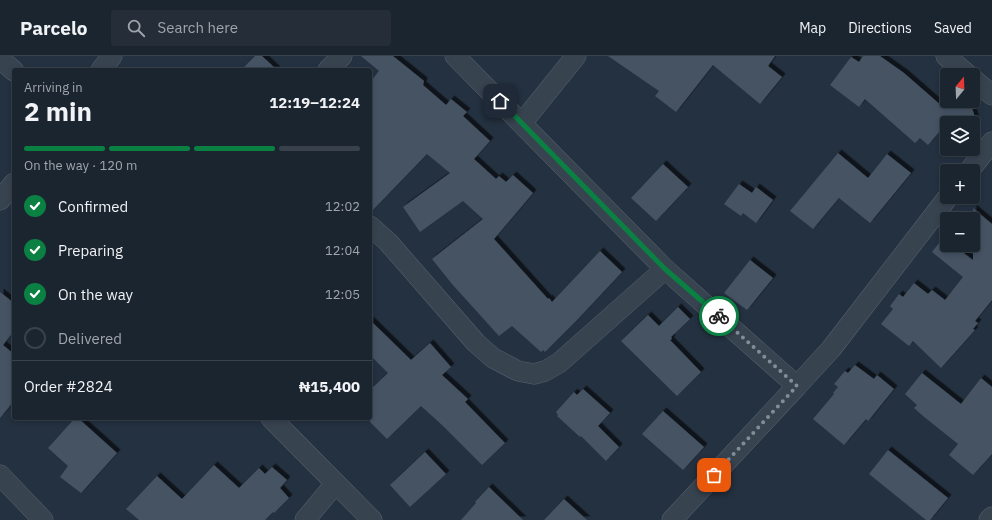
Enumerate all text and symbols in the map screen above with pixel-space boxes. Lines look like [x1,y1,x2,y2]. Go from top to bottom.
search box [111,10,391,46]
text: Parcelo [20,16,87,40]
icon: search [125,17,147,39]
text: Search here [157,18,238,37]
text: Map [799,19,826,37]
text: Directions [848,19,912,37]
text: Saved [934,19,972,37]
north arrow [940,68,980,108]
map controls [940,68,980,252]
text: Arriving in [24,79,83,96]
pin [483,84,517,118]
icon: home [489,90,511,112]
text: 12:19–12:24 [269,93,360,112]
text: 2 min [24,94,92,128]
button: layers [940,116,980,156]
text: On the way · 120 m [24,157,137,174]
button: + [940,164,980,204]
icon: check [24,195,46,217]
text: Confirmed [58,197,128,216]
text: 12:02 [325,198,360,215]
button: − [940,212,980,252]
icon: check [24,239,46,261]
text: Preparing [58,241,123,260]
text: 12:04 [325,242,360,259]
icon: check [24,283,46,305]
text: On the way [58,285,133,304]
text: 12:05 [325,286,360,303]
courier [699,296,739,336]
icon: bike [708,305,730,327]
text: Delivered [58,329,122,348]
text: Order #2824 [24,377,113,396]
text: ₦15,400 [299,377,360,396]
pin [697,458,731,492]
icon: bag [703,464,725,486]

